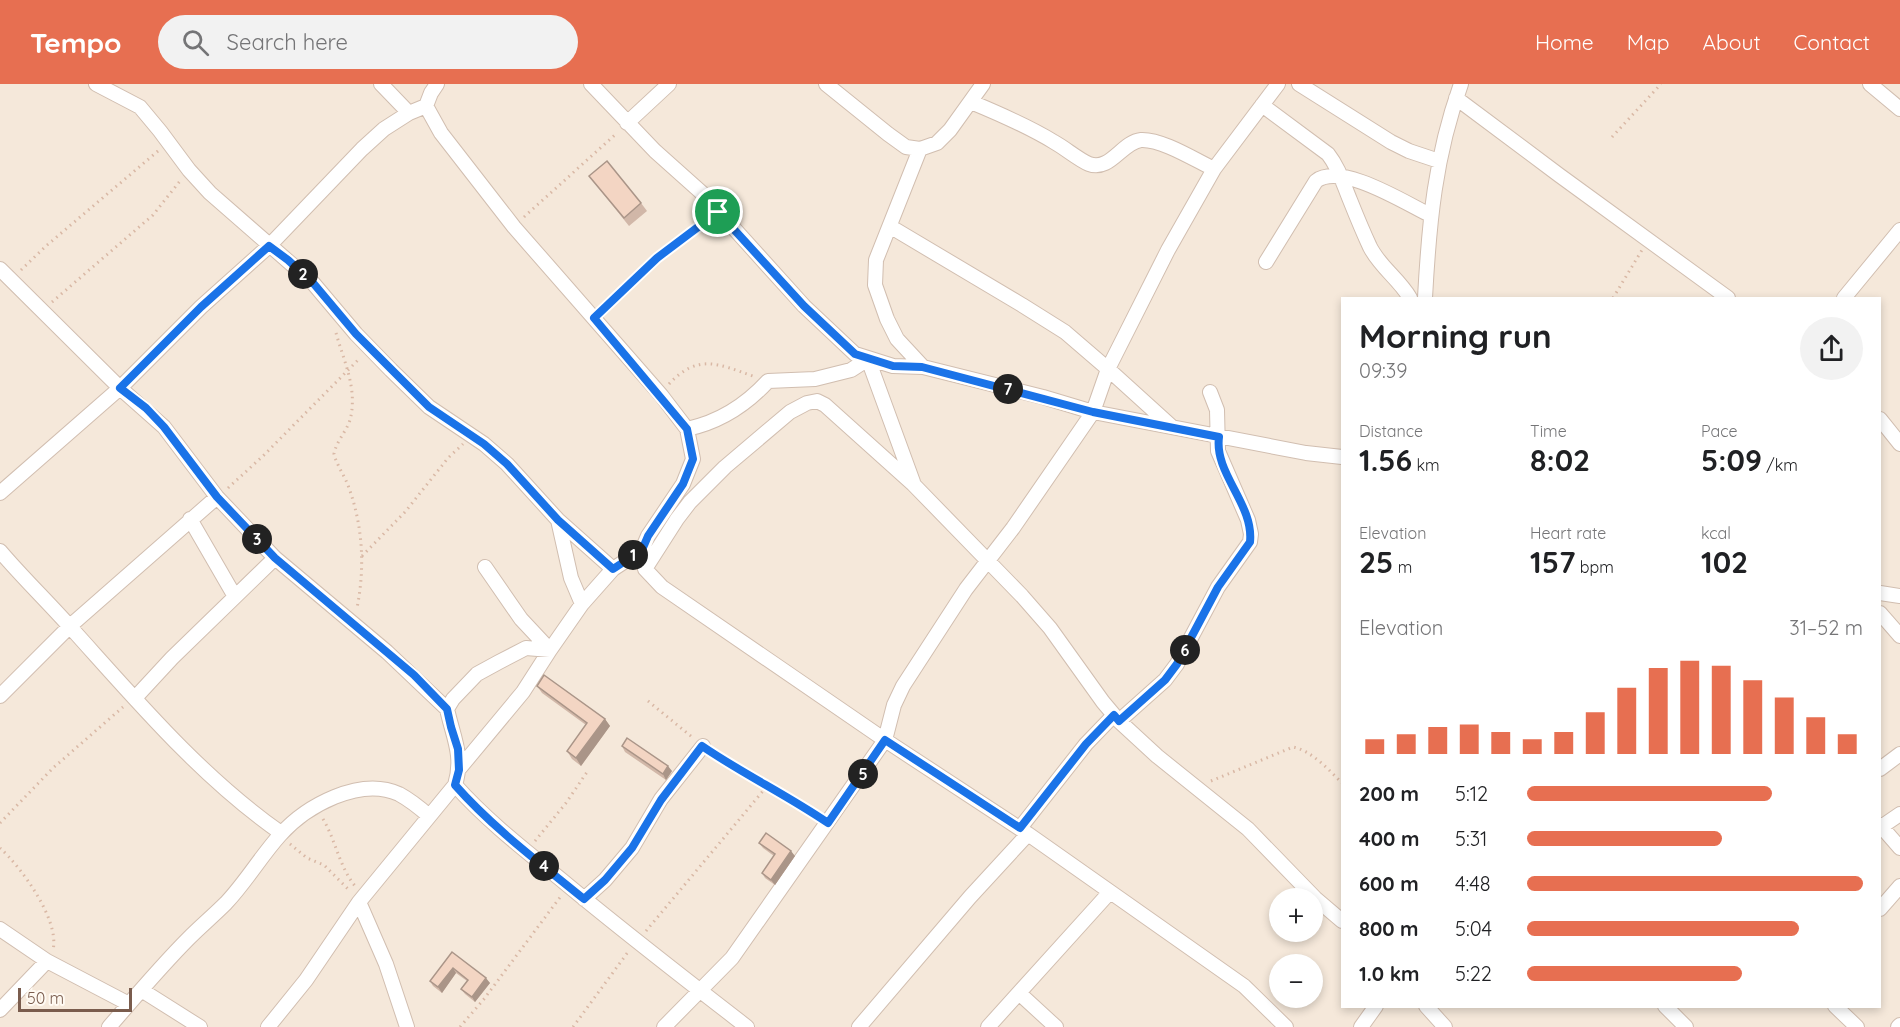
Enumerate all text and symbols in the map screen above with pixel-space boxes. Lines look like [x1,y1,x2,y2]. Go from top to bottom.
search box [158,15,578,69]
text: Tempo [30,25,122,60]
icon: search [179,26,212,59]
text: Search here [227,28,348,56]
text: Home [1535,29,1594,55]
text: Map [1627,29,1670,55]
text: About [1703,29,1761,55]
text: Contact [1794,29,1870,55]
pin [692,186,743,237]
icon: arrive [701,195,734,228]
pin: 2 [288,259,318,289]
text: 2 [298,264,308,284]
text: Morning run [1359,315,1552,356]
button: share [1800,317,1863,380]
text: 09:39 [1359,358,1407,383]
pin: 7 [993,374,1023,404]
text: 7 [1004,379,1012,399]
text: Distance [1359,421,1423,441]
text: Time [1530,421,1567,441]
text: Pace [1701,421,1737,441]
text: 1.56 [1359,441,1412,479]
text: 8:02 [1530,441,1590,479]
text: 5:09 [1701,441,1762,479]
text: km [1412,455,1440,475]
text: /km [1762,455,1798,475]
text: Elevation [1359,523,1426,543]
text: Heart rate [1530,523,1606,543]
text: kcal [1701,523,1731,543]
pin: 3 [242,524,272,554]
text: 3 [253,529,261,549]
pin: 1 [618,540,648,570]
text: 25 [1359,543,1393,581]
text: 157 [1530,543,1575,581]
text: 102 [1701,543,1748,581]
text: 1 [630,545,636,565]
text: m [1393,557,1412,577]
text: bpm [1575,557,1614,577]
text: Elevation [1359,615,1443,640]
text: 31–52 m [1789,615,1863,640]
pin: 6 [1170,635,1200,665]
text: 6 [1181,640,1189,660]
pin: 5 [848,759,878,789]
text: 5 [858,764,868,784]
text: 200 m [1359,781,1419,806]
text: 5:12 [1455,781,1488,806]
text: 400 m [1359,826,1419,851]
text: 5:31 [1455,826,1488,851]
pin: 4 [529,851,559,881]
text: 4 [539,856,549,876]
text: 600 m [1359,871,1419,896]
text: 4:48 [1455,871,1491,896]
map controls [1269,888,1323,1008]
button: + [1269,888,1323,942]
text: 800 m [1359,916,1419,941]
text: 5:04 [1455,916,1492,941]
button: − [1269,954,1323,1008]
text: 1.0 km [1359,961,1419,986]
text: 5:22 [1455,961,1492,986]
scale bar [18,985,132,1012]
text: 50 m [27,988,64,1008]

